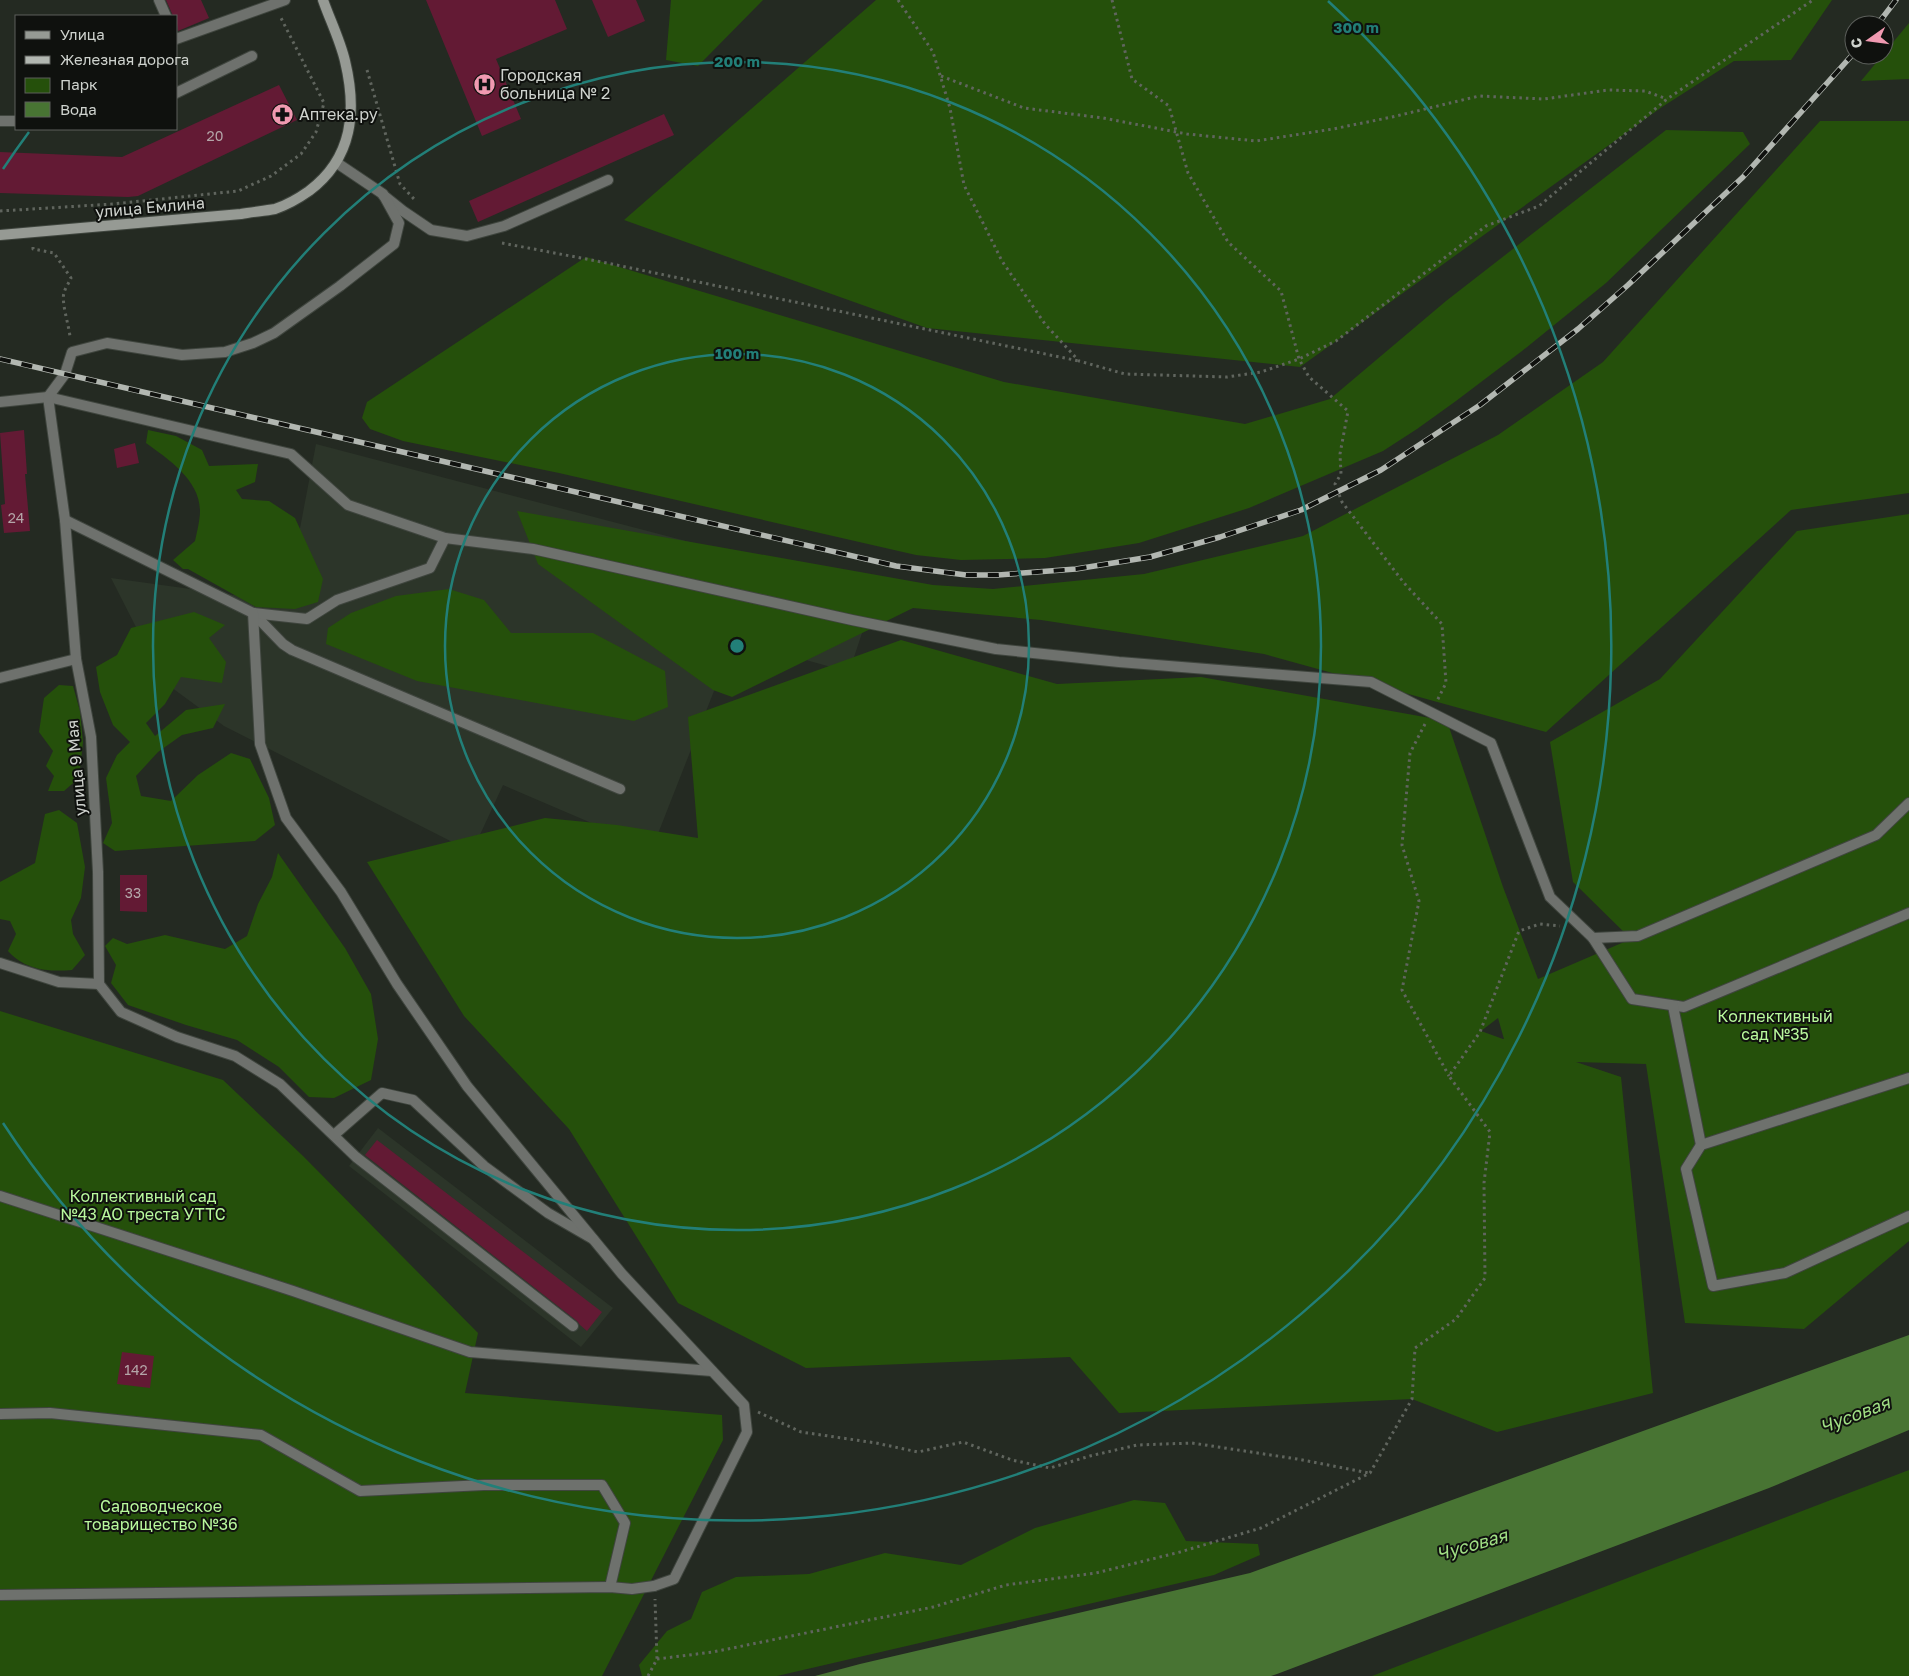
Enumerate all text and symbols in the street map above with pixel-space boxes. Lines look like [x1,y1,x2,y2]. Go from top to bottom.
legend [15,15,178,130]
north arrow [1844,15,1894,65]
text: 300 m [1333,18,1379,36]
text: Улица [60,25,105,43]
text: С [1846,36,1865,50]
text: Железная дорога [60,50,189,68]
text: 200 m [714,52,760,70]
place label: Городская больница № 2 [500,65,610,103]
hospital icon: Городская больница № 2 [472,72,496,96]
text: Парк [60,75,98,93]
text: Вода [60,100,97,118]
pharmacy icon: Аптека.ру [271,102,295,126]
place label: Аптека.ру [299,104,378,124]
house number: 20 [207,127,223,144]
street label: улица Емлина [94,192,206,222]
text: 100 m [715,344,759,362]
house number: 24 [8,509,24,526]
centre of rings [728,637,746,655]
street label: улица 9 Мая [62,719,90,817]
house number: 33 [125,884,141,901]
park label: Коллективный сад №35 [1717,1006,1833,1044]
park label: Коллективный сад №43 АО треста УТТС [60,1186,226,1224]
house number: 142 [124,1361,148,1378]
water label: Чусовая [1817,1390,1894,1437]
park label: Садоводческое товарищество №36 [84,1496,238,1534]
water label: Чусовая [1434,1523,1512,1565]

